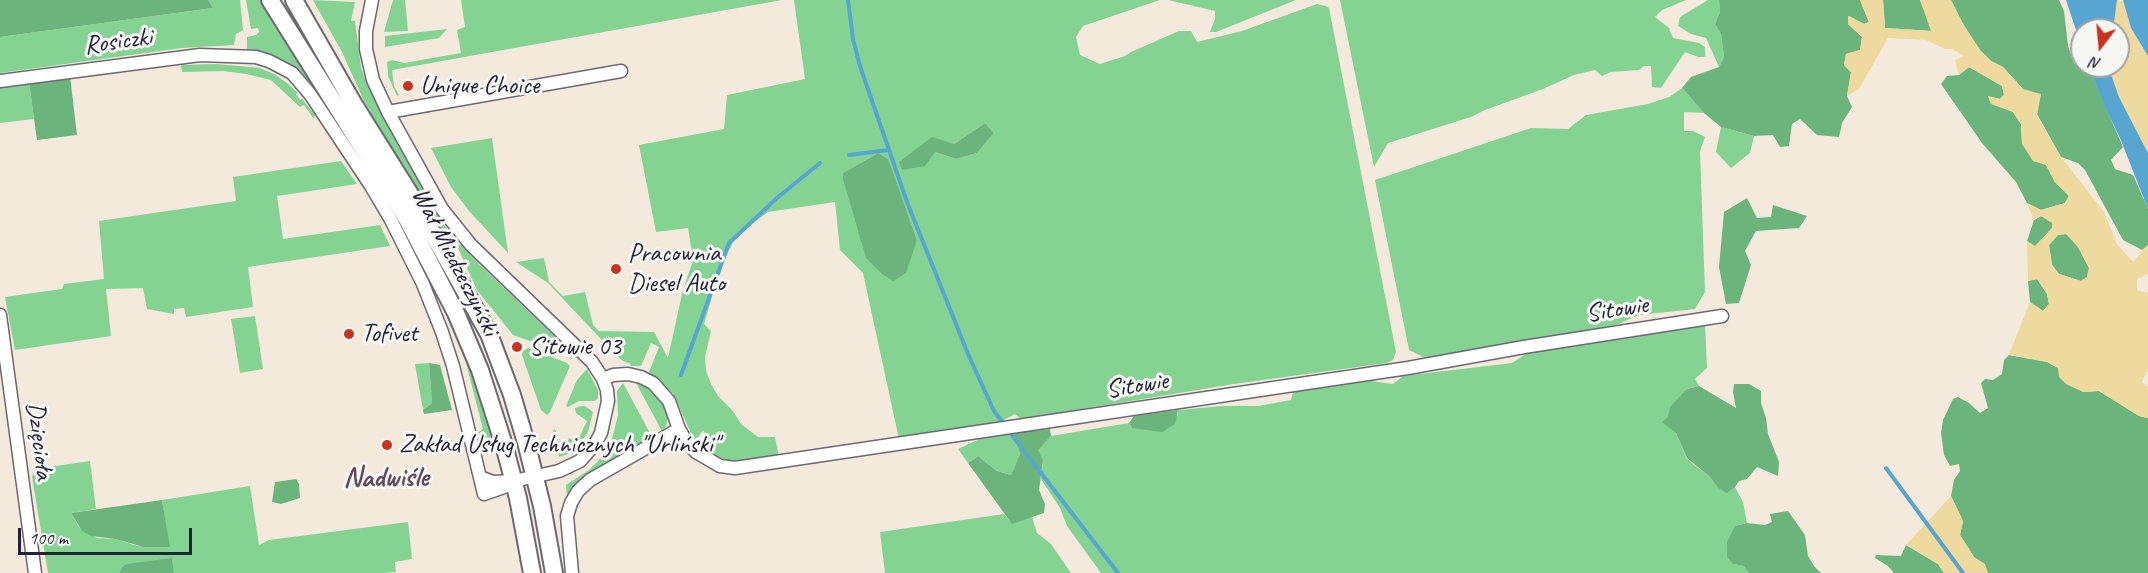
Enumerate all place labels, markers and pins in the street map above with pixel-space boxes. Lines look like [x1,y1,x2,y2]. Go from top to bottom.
place label: Unique Choice [420,70,539,102]
marker: Unique Choice [401,79,415,93]
place label: Pracownia Diesel Auto [628,238,725,300]
marker: Pracownia Diesel Auto [609,262,623,276]
place label: Tofivet [361,318,417,350]
marker: Tofivet [342,327,356,341]
place label: Sitowie 03 [529,331,621,363]
marker: Sitowie 03 [510,340,524,354]
place label: Zakład Usług Technicznych "Urliński" [399,429,719,461]
marker: Zakład Usług Technicznych "Urliński" [380,438,394,452]

